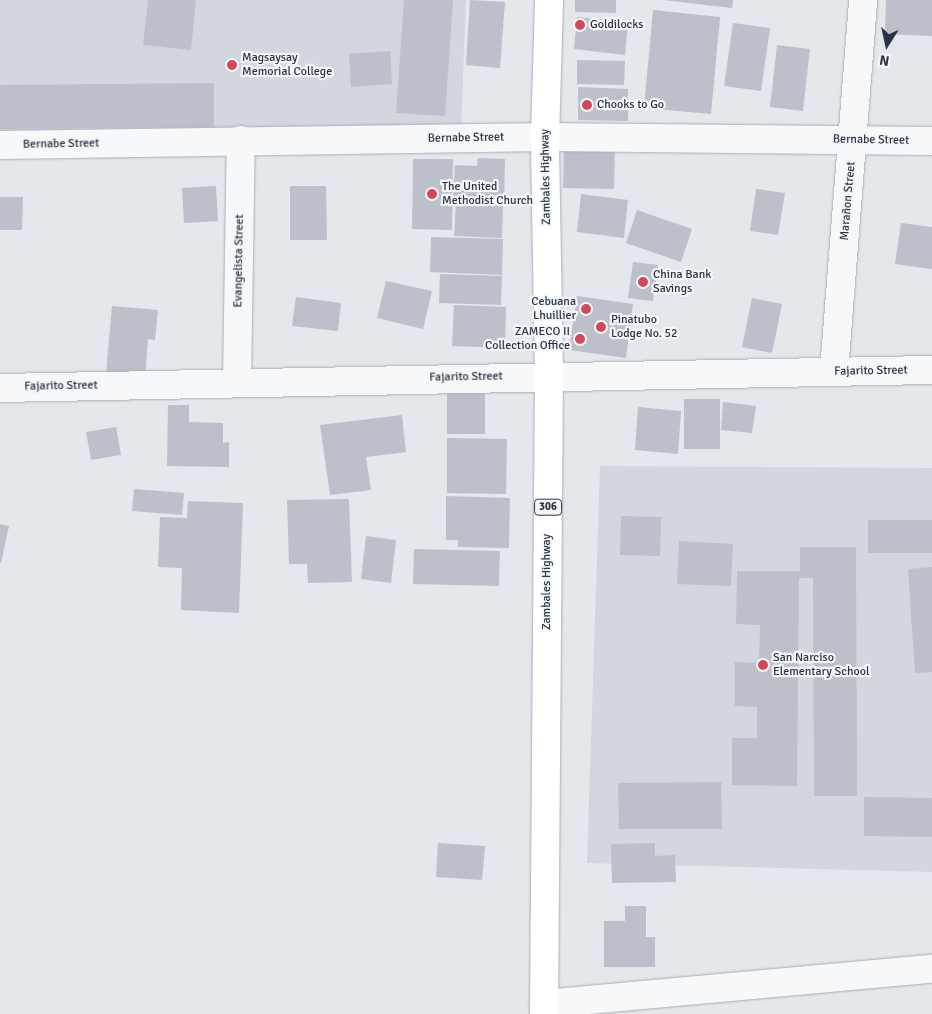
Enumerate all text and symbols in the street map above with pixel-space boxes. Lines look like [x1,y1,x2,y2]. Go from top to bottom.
place label: Goldilocks [590,18,644,32]
marker: Goldilocks [574,19,586,31]
north arrow [862,20,912,70]
place label: Magsaysay Memorial College [242,51,332,79]
text: N [878,51,891,69]
marker: Magsaysay Memorial College [226,59,238,71]
place label: Chooks to Go [597,98,664,112]
marker: Chooks to Go [581,99,593,111]
street label: Zambales Highway [538,129,554,225]
street label: Bernabe Street [428,130,504,146]
street label: Bernabe Street [833,132,909,148]
street label: Bernabe Street [23,136,99,152]
street label: Marañon Street [837,161,859,241]
place label: The United Methodist Church [442,180,533,208]
marker: The United Methodist Church [426,188,438,200]
street label: Evangelista Street [231,214,247,308]
place label: China Bank Savings [653,268,711,296]
marker: China Bank Savings [637,276,649,288]
place label: Cebuana Lhuillier [531,295,576,323]
marker: Cebuana Lhuillier [580,303,592,315]
place label: Pinatubo Lodge No. 52 [611,313,678,341]
marker: Pinatubo Lodge No. 52 [595,321,607,333]
place label: ZAMECO II Collection Office [485,325,570,353]
marker: ZAMECO II Collection Office [574,333,586,345]
street label: Fajarito Street [834,363,908,379]
street label: Fajarito Street [429,369,503,385]
street label: Fajarito Street [24,378,98,394]
road number: 306 [533,498,563,516]
street label: Zambales Highway [540,534,554,630]
place label: San Narciso Elementary School [773,651,869,679]
marker: San Narciso Elementary School [757,659,769,671]

